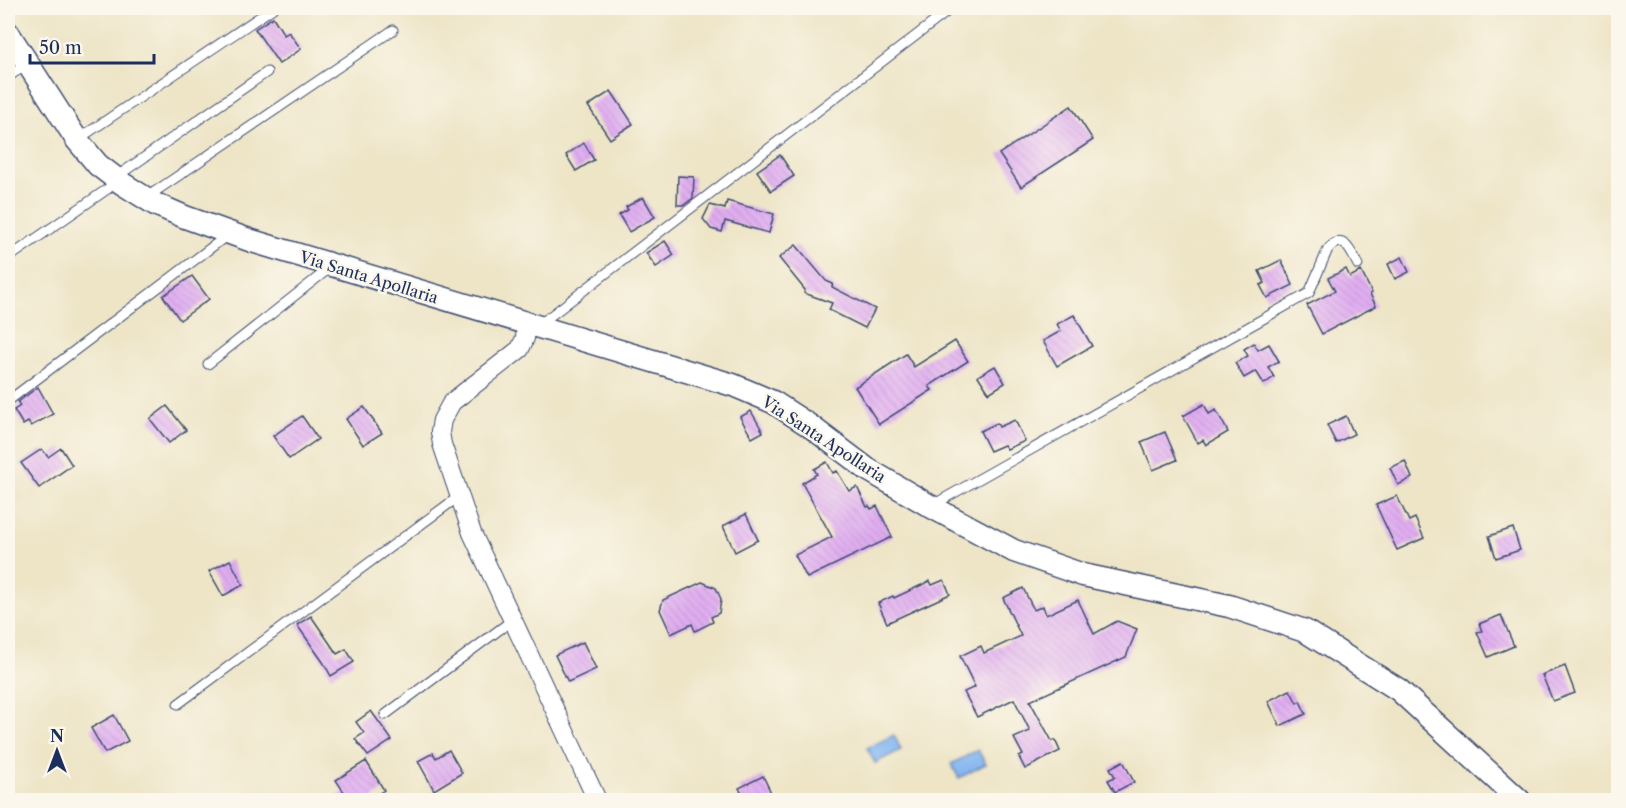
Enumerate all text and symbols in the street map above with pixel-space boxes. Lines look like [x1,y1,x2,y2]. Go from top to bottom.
scale bar [30,27,154,65]
text: 50 m [39,37,82,59]
street label: Via Santa Apollaria [296,246,441,308]
street label: Via Santa Apollaria [757,391,890,487]
north arrow [27,721,87,781]
text: N [50,726,64,746]

